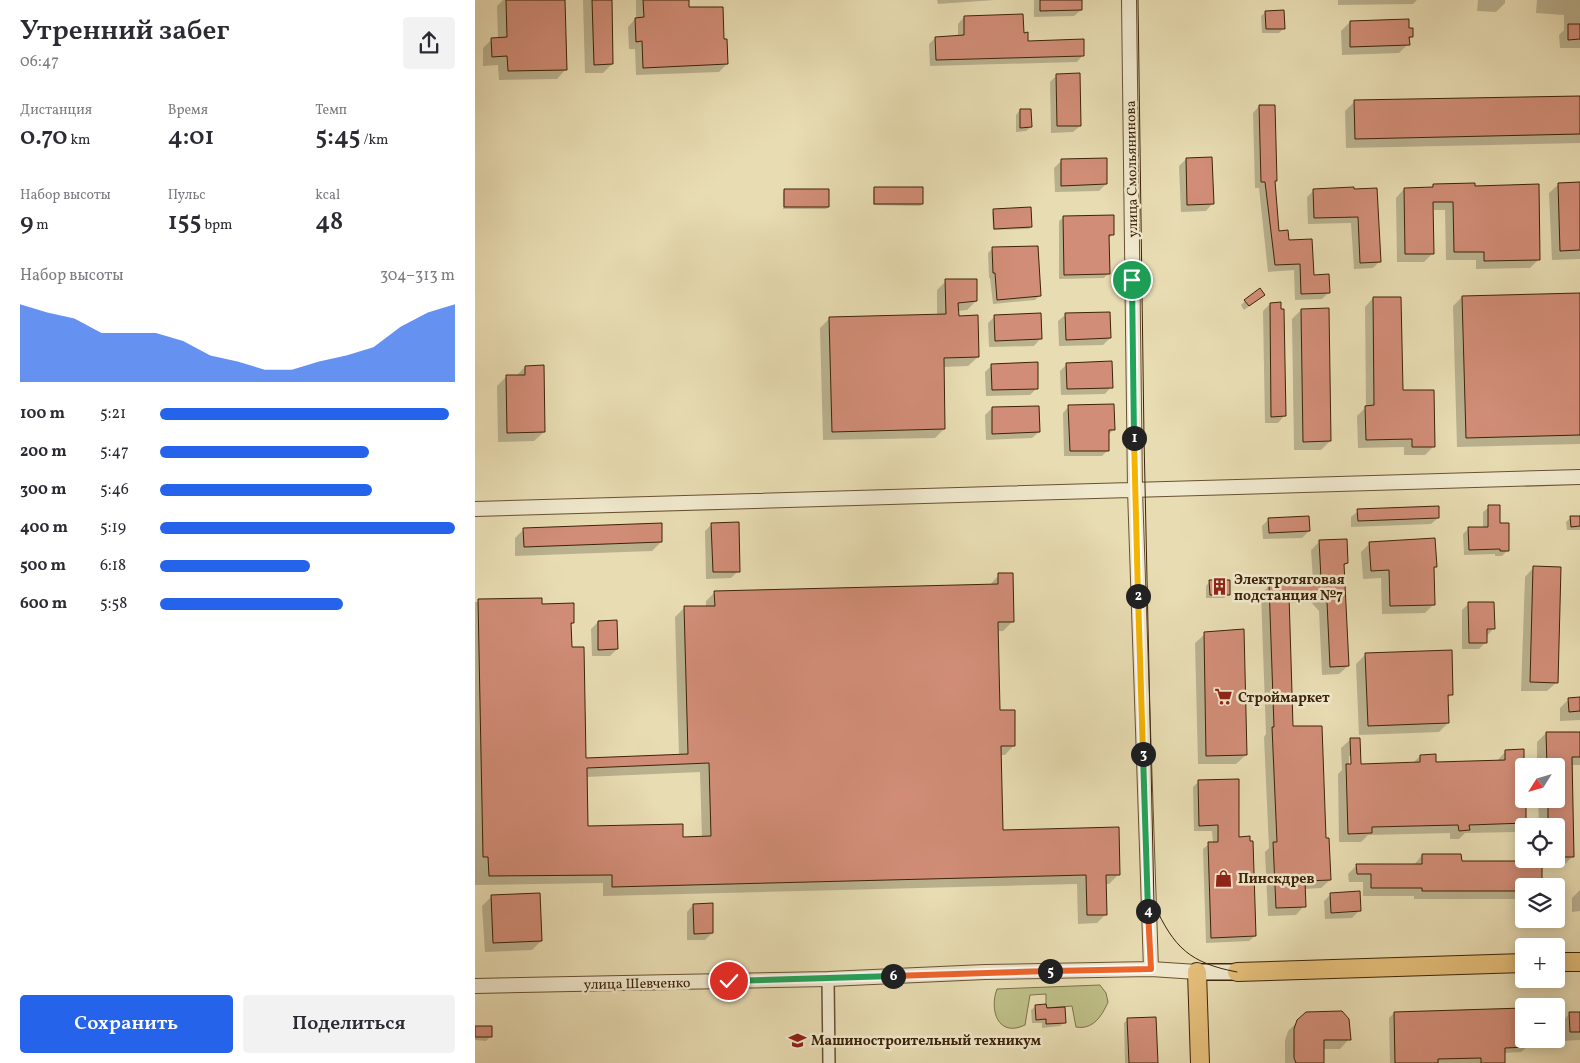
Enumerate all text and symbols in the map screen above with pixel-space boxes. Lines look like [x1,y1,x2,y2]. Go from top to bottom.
text: Утренний забег [20,12,229,51]
button: share [403,17,455,69]
text: 06:47 [20,51,59,73]
street label: улица Смольянинова [1122,100,1143,238]
text: Дистанция [20,101,92,120]
text: Время [168,101,208,120]
text: Темп [315,101,347,120]
text: 0.70 [20,120,68,155]
text: 4:01 [168,120,215,155]
text: 5:45 [315,120,361,155]
text: km [68,131,90,150]
text: /km [361,131,389,150]
text: Набор высоты [20,186,111,205]
text: Пульс [168,186,205,205]
text: kcal [315,186,340,205]
text: 9 [20,205,34,240]
text: 155 [168,205,202,240]
text: 48 [315,205,343,240]
text: m [34,216,49,235]
text: bpm [202,216,232,235]
pin [1111,259,1153,301]
text: Набор высоты [20,265,124,287]
text: 304–313 m [380,265,455,287]
icon: arrive [1118,266,1146,294]
text: 100 m [20,403,65,425]
text: 5:21 [100,403,126,425]
pin: 1 [1121,426,1147,450]
text: 1 [1132,429,1137,448]
text: 200 m [20,441,67,463]
text: 5:47 [100,441,129,463]
text: 300 m [20,479,66,501]
text: 5:46 [100,479,129,501]
text: 400 m [20,517,68,539]
text: 5:19 [100,517,126,539]
text: 500 m [20,555,66,577]
text: 6:18 [100,555,126,577]
place label: Электротяговая подстанция №7 [1234,571,1345,606]
building icon: Электротяговая подстанция №7 [1210,577,1230,597]
pin: 2 [1125,584,1151,608]
text: 2 [1135,587,1142,606]
text: 600 m [20,593,67,615]
text: 5:58 [100,593,127,615]
supermarket icon: Строймаркет [1214,687,1234,707]
place label: Строймаркет [1238,689,1330,708]
pin: 3 [1131,742,1155,766]
text: 3 [1140,745,1147,764]
north arrow [1515,758,1565,808]
map controls [1515,758,1565,1048]
button: locate [1515,818,1565,868]
shop icon: Пинскдрев [1214,868,1234,888]
place label: Пинскдрев [1238,870,1314,889]
button: layers [1515,878,1565,928]
pin: 4 [1135,898,1161,924]
text: 4 [1144,902,1153,921]
button: + [1515,938,1565,988]
pin: 5 [1037,958,1063,984]
pin [708,960,750,1002]
text: 5 [1047,962,1054,981]
pin: 6 [881,964,905,988]
icon: check [715,967,743,995]
text: 6 [890,967,897,986]
street label: улица Шевченко [584,974,690,995]
button: Сохранить [20,995,233,1053]
button: Поделиться [243,995,455,1053]
button: − [1515,998,1565,1048]
school or university icon: Машиностроительный техникум [787,1030,807,1050]
place label: Машиностроительный техникум [811,1032,1041,1051]

